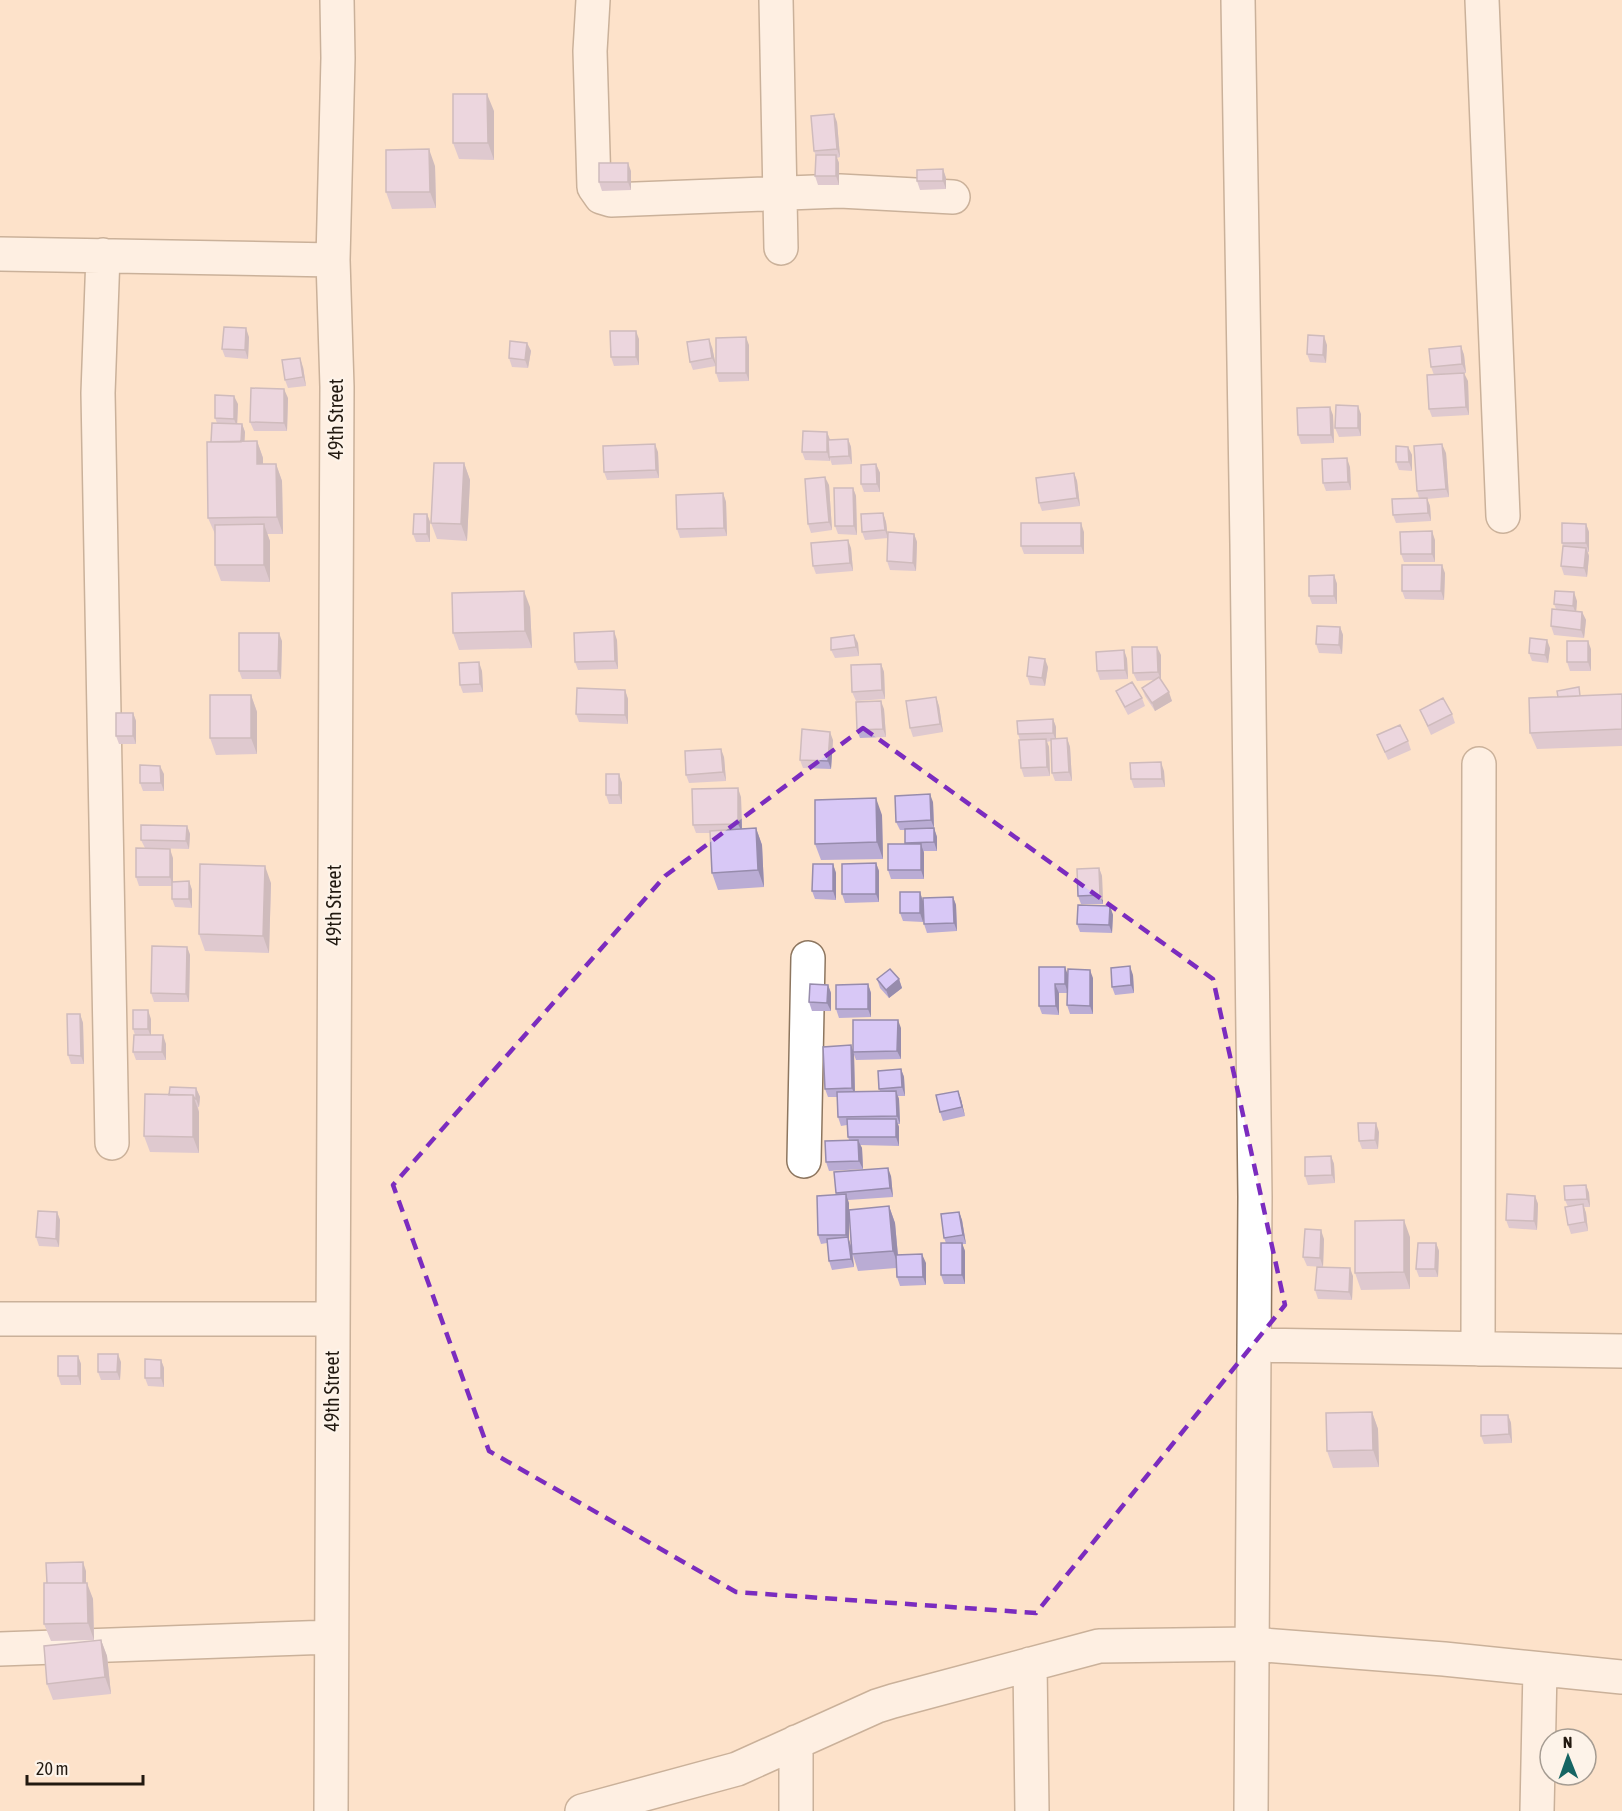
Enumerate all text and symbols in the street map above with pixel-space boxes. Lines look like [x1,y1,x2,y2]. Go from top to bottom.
street label: 49th Street [324,378,347,459]
street label: 49th Street [322,864,345,945]
street label: 49th Street [320,1350,343,1431]
north arrow [1538,1727,1598,1787]
text: N [1563,1733,1573,1751]
scale bar [27,1748,142,1786]
text: 20 m [36,1758,68,1779]

